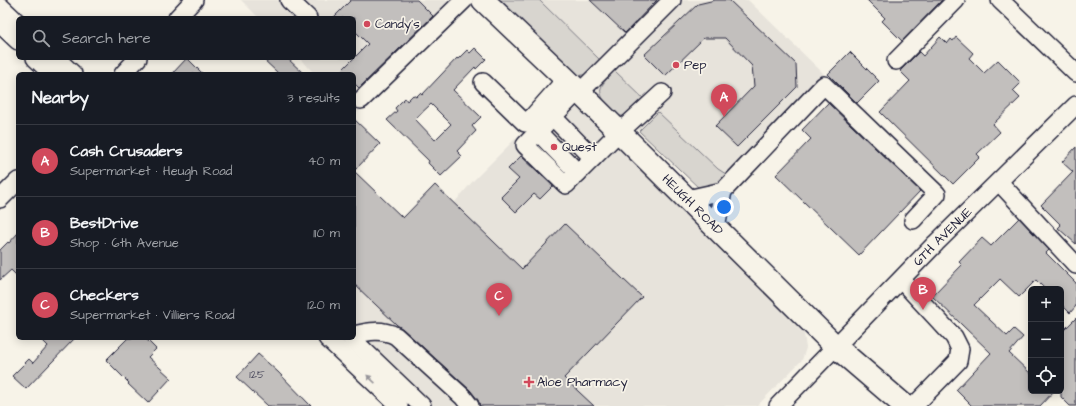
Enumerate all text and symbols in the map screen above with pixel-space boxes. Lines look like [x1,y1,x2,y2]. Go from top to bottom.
place label: Candy's [375,15,420,34]
search box [16,16,356,60]
marker: Candy's [362,19,372,29]
icon: search [30,27,52,49]
text: Search here [62,28,151,49]
place label: Pep [684,56,707,74]
marker: Pep [671,60,681,70]
pin: A [711,84,737,117]
text: Nearby [32,86,89,110]
text: 3 results [287,89,340,107]
place label: Quest [562,138,597,156]
text: Cash Crusaders [70,141,183,162]
marker: Quest [549,142,559,152]
text: A [41,152,49,170]
text: 40 m [308,152,340,170]
text: Supermarket · Heugh Road [70,162,233,180]
street label: HEUGH ROAD [658,170,728,240]
your location [714,197,734,217]
street label: 6TH AVENUE [909,203,976,270]
text: BestDrive [70,213,139,234]
text: B [40,224,50,242]
text: 110 m [313,224,340,242]
text: Shop · 6th Avenue [70,234,179,252]
pin: B [910,277,936,310]
pin: C [486,283,512,316]
text: Checkers [70,285,139,306]
map controls [1028,286,1064,394]
button: + [1028,286,1064,322]
text: C [40,296,50,314]
text: 120 m [307,296,340,314]
text: Supermarket · Villiers Road [70,306,235,324]
button: − [1028,322,1064,358]
button: locate [1028,358,1064,394]
house number: 125 [249,367,265,382]
place label: Aloe Pharmacy [537,373,628,392]
one-way arrow [366,375,376,384]
marker: Aloe Pharmacy [524,377,534,387]

